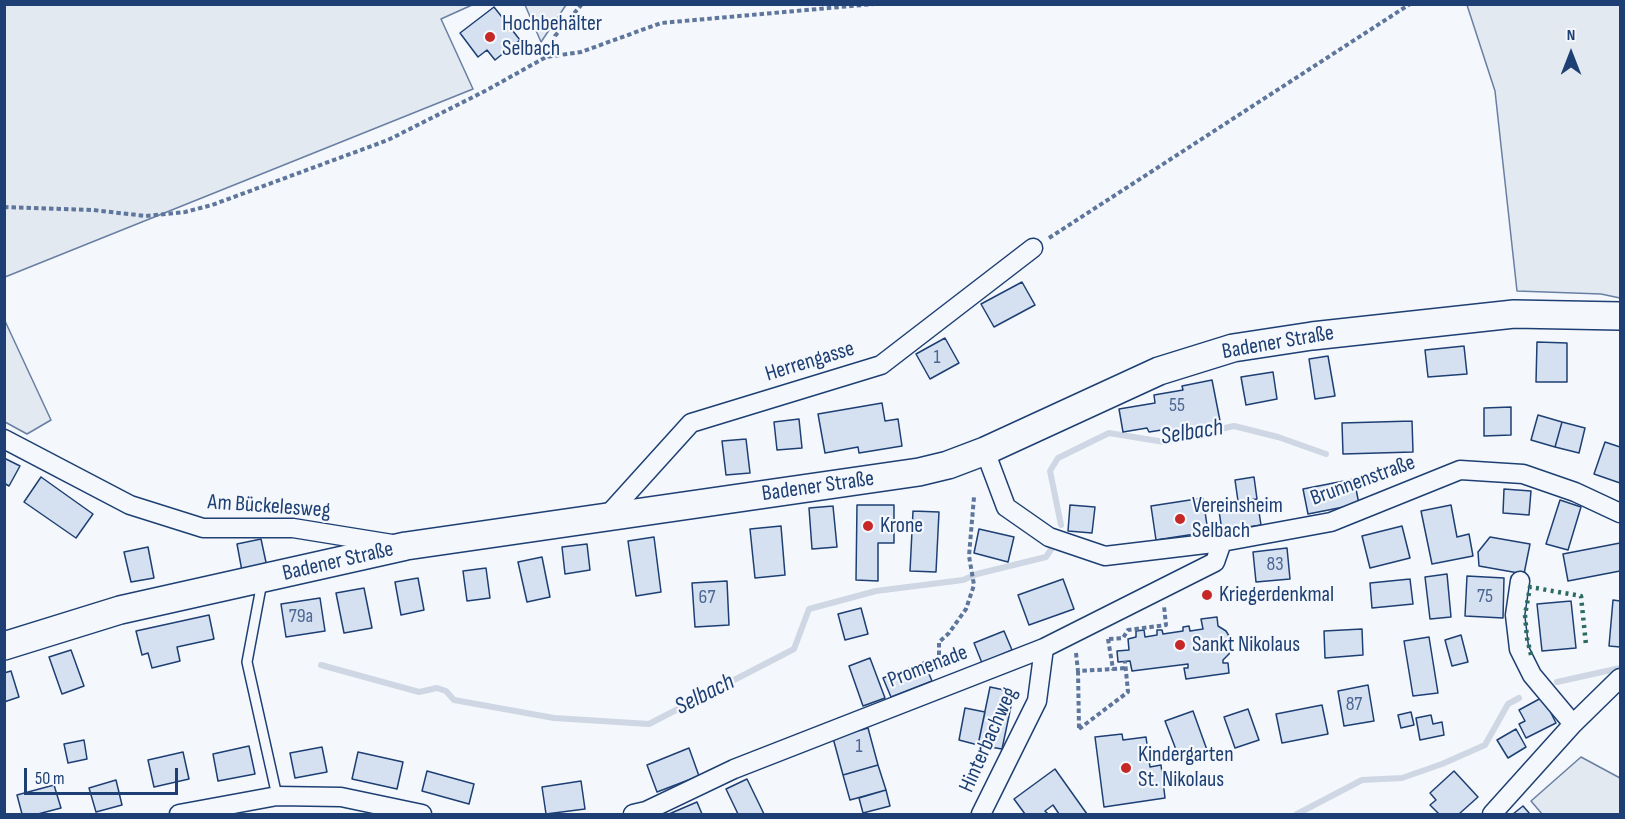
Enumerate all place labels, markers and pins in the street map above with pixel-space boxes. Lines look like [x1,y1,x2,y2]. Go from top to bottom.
place label: Hochbehälter Selbach [502,11,602,62]
marker: Hochbehälter Selbach [483,30,497,44]
place label: Vereinsheim Selbach [1192,493,1283,544]
marker: Vereinsheim Selbach [1173,512,1187,526]
place label: Krone [880,513,923,539]
marker: Krone [861,519,875,533]
place label: Kriegerdenkmal [1219,582,1334,608]
marker: Kriegerdenkmal [1200,588,1214,602]
place label: Sankt Nikolaus [1192,632,1300,658]
marker: Sankt Nikolaus [1173,638,1187,652]
place label: Kindergarten St. Nikolaus [1138,742,1234,794]
marker: Kindergarten St. Nikolaus [1119,761,1133,775]

